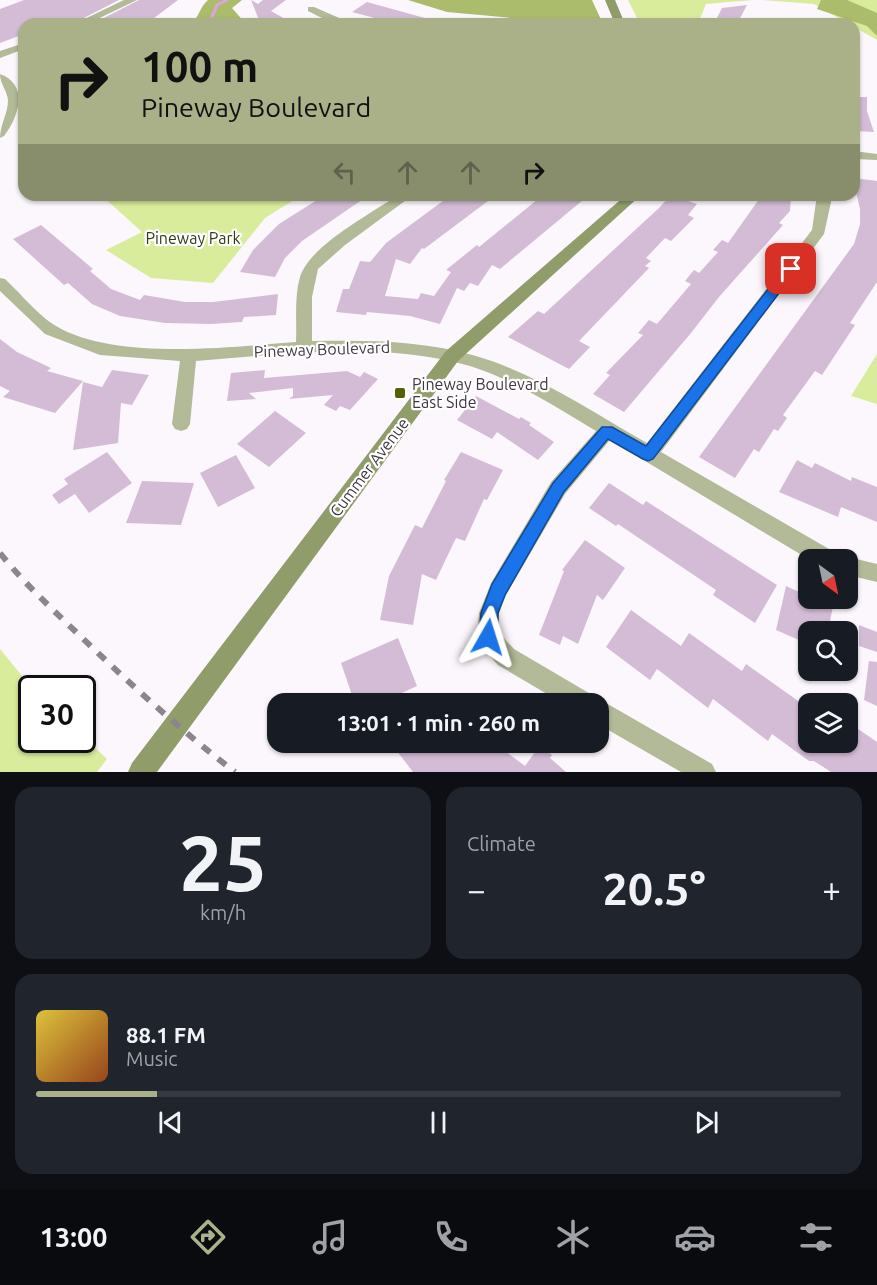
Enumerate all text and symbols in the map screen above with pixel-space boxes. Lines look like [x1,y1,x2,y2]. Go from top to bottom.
icon: right [42,42,120,120]
text: 100 m [141,43,258,90]
text: Pineway Boulevard [141,92,371,122]
icon: left [328,156,361,189]
icon: ahead [391,156,424,189]
icon: ahead [454,156,487,189]
icon: right [517,156,550,189]
park label: Pineway Park [145,229,241,247]
pin [765,243,816,294]
icon: arrive [774,252,807,285]
street label: Pineway Boulevard [253,338,391,360]
place label: Pineway Boulevard East Side [412,375,549,411]
marker: Pineway Boulevard East Side [393,386,407,400]
street label: Cummer Avenue [326,414,412,520]
north arrow [798,549,858,609]
map controls [798,549,858,753]
position arrow [456,605,520,669]
button: search [798,621,858,681]
speed limit sign: 30 [18,675,96,753]
button: layers [798,693,858,753]
text: 13:01 · 1 min · 260 m [336,710,540,735]
text: 25 [179,818,267,906]
text: Climate [467,832,536,855]
text: 20.5° [602,863,706,914]
text: − [467,871,486,908]
text: + [822,871,841,908]
text: km/h [200,901,246,924]
text: 88.1 FM [126,1022,206,1047]
text: Music [126,1047,178,1070]
icon: previous [154,1106,187,1139]
icon: pause [422,1106,455,1139]
icon: next [690,1106,723,1139]
icon: directions [187,1216,229,1258]
icon: music [309,1216,351,1258]
icon: phone [430,1216,472,1258]
icon: climate [552,1216,594,1258]
icon: car [674,1216,716,1258]
icon: filters [795,1216,837,1258]
text: 13:00 [40,1222,107,1252]

